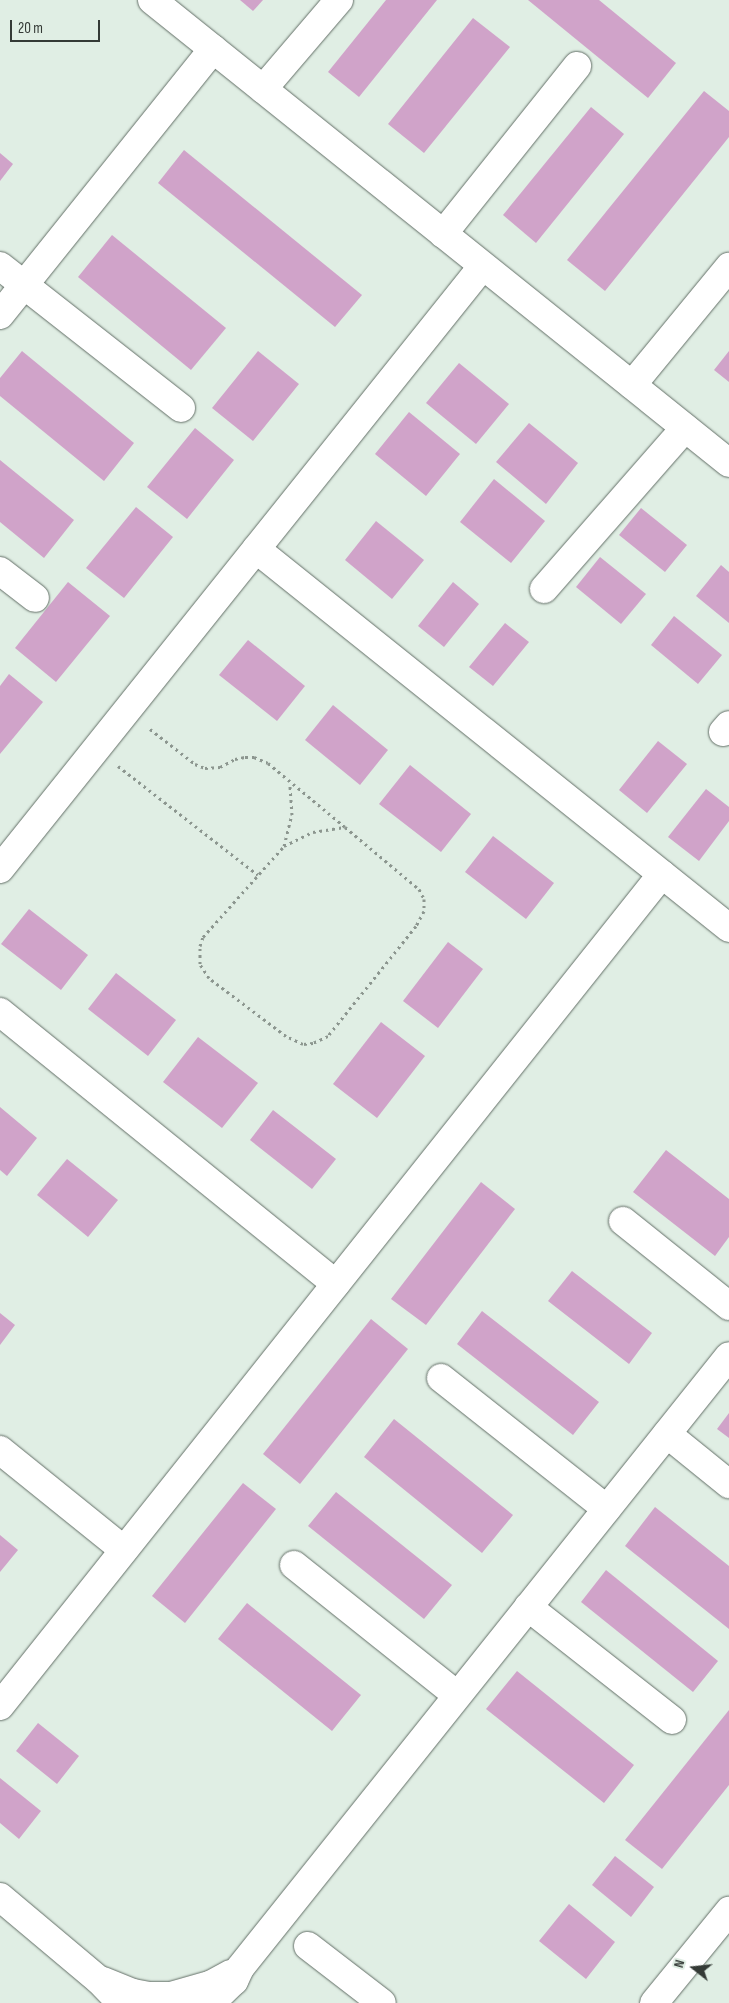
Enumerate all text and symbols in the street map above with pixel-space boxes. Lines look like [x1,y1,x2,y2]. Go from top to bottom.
scale bar [12,10,102,42]
text: 20 m [18,19,43,38]
north arrow [669,1943,719,1993]
text: N [670,1958,688,1970]

